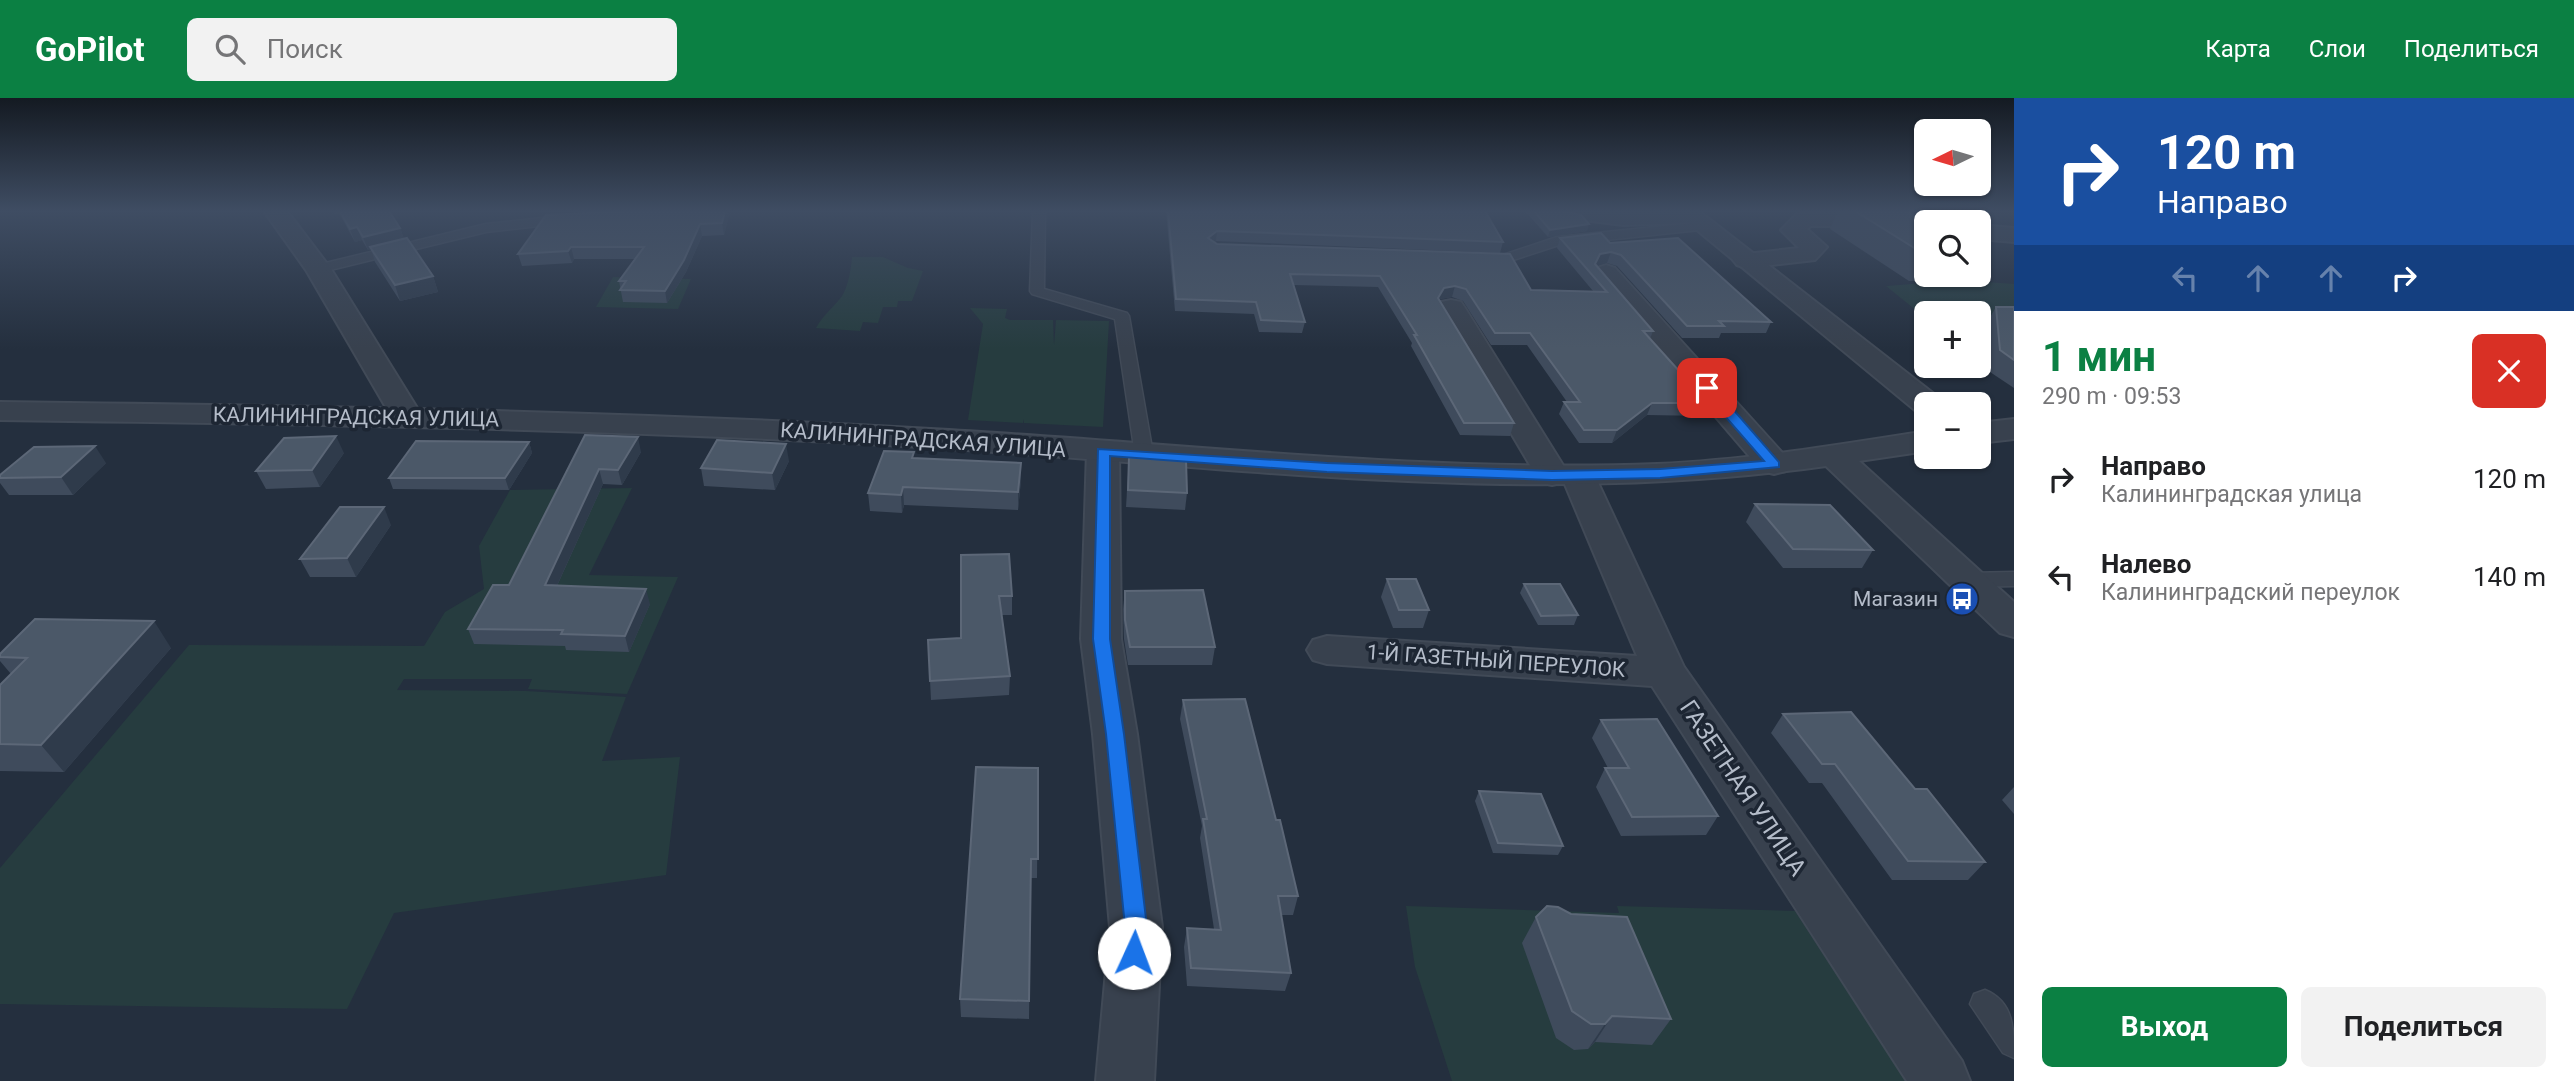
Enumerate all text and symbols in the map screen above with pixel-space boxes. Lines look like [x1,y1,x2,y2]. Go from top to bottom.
search box [187,18,677,81]
text: GoPilot [35,30,145,69]
icon: search [211,30,249,68]
text: Поиск [267,34,343,64]
text: Карта [2205,35,2271,63]
text: Слои [2309,35,2366,63]
text: Поделиться [2404,35,2539,63]
north arrow [1914,119,1992,196]
map controls [1914,119,1991,469]
text: 120 m [2157,124,2296,181]
icon: right [2042,126,2133,217]
text: Направо [2157,183,2288,221]
button: search [1914,210,1991,287]
icon: left [2166,259,2204,297]
icon: ahead [2239,259,2277,297]
icon: ahead [2312,259,2350,297]
icon: right [2385,259,2423,297]
button: + [1914,301,1991,378]
text: 1 мин [2042,332,2156,381]
button: close [2472,334,2546,408]
pin [1677,358,1737,418]
icon: arrive [1688,369,1726,407]
text: 290 m · 09:53 [2042,383,2181,410]
button: − [1914,392,1991,469]
street label: КАЛИНИНГРАДСКАЯ УЛИЦА [213,403,500,432]
street label: КАЛИНИНГРАДСКАЯ УЛИЦА [779,418,1067,462]
text: Направо [2101,451,2206,481]
icon: right [2042,460,2080,498]
text: 120 m [2473,464,2546,494]
text: Калининградская улица [2101,481,2362,508]
text: Налево [2101,549,2191,579]
icon: left [2042,558,2080,596]
text: 140 m [2473,562,2546,592]
text: Калининградский переулок [2101,579,2400,606]
bus stop icon: Магазин [1943,580,1981,618]
place label: Магазин [1853,587,1938,611]
street label: 1-Й ГАЗЕТНЫЙ ПЕРЕУЛОК [1366,640,1627,682]
street label: ГАЗЕТНАЯ УЛИЦА [1674,695,1812,881]
position arrow [1097,916,1171,990]
button: Выход [2042,987,2287,1067]
button: Поделиться [2301,987,2546,1067]

